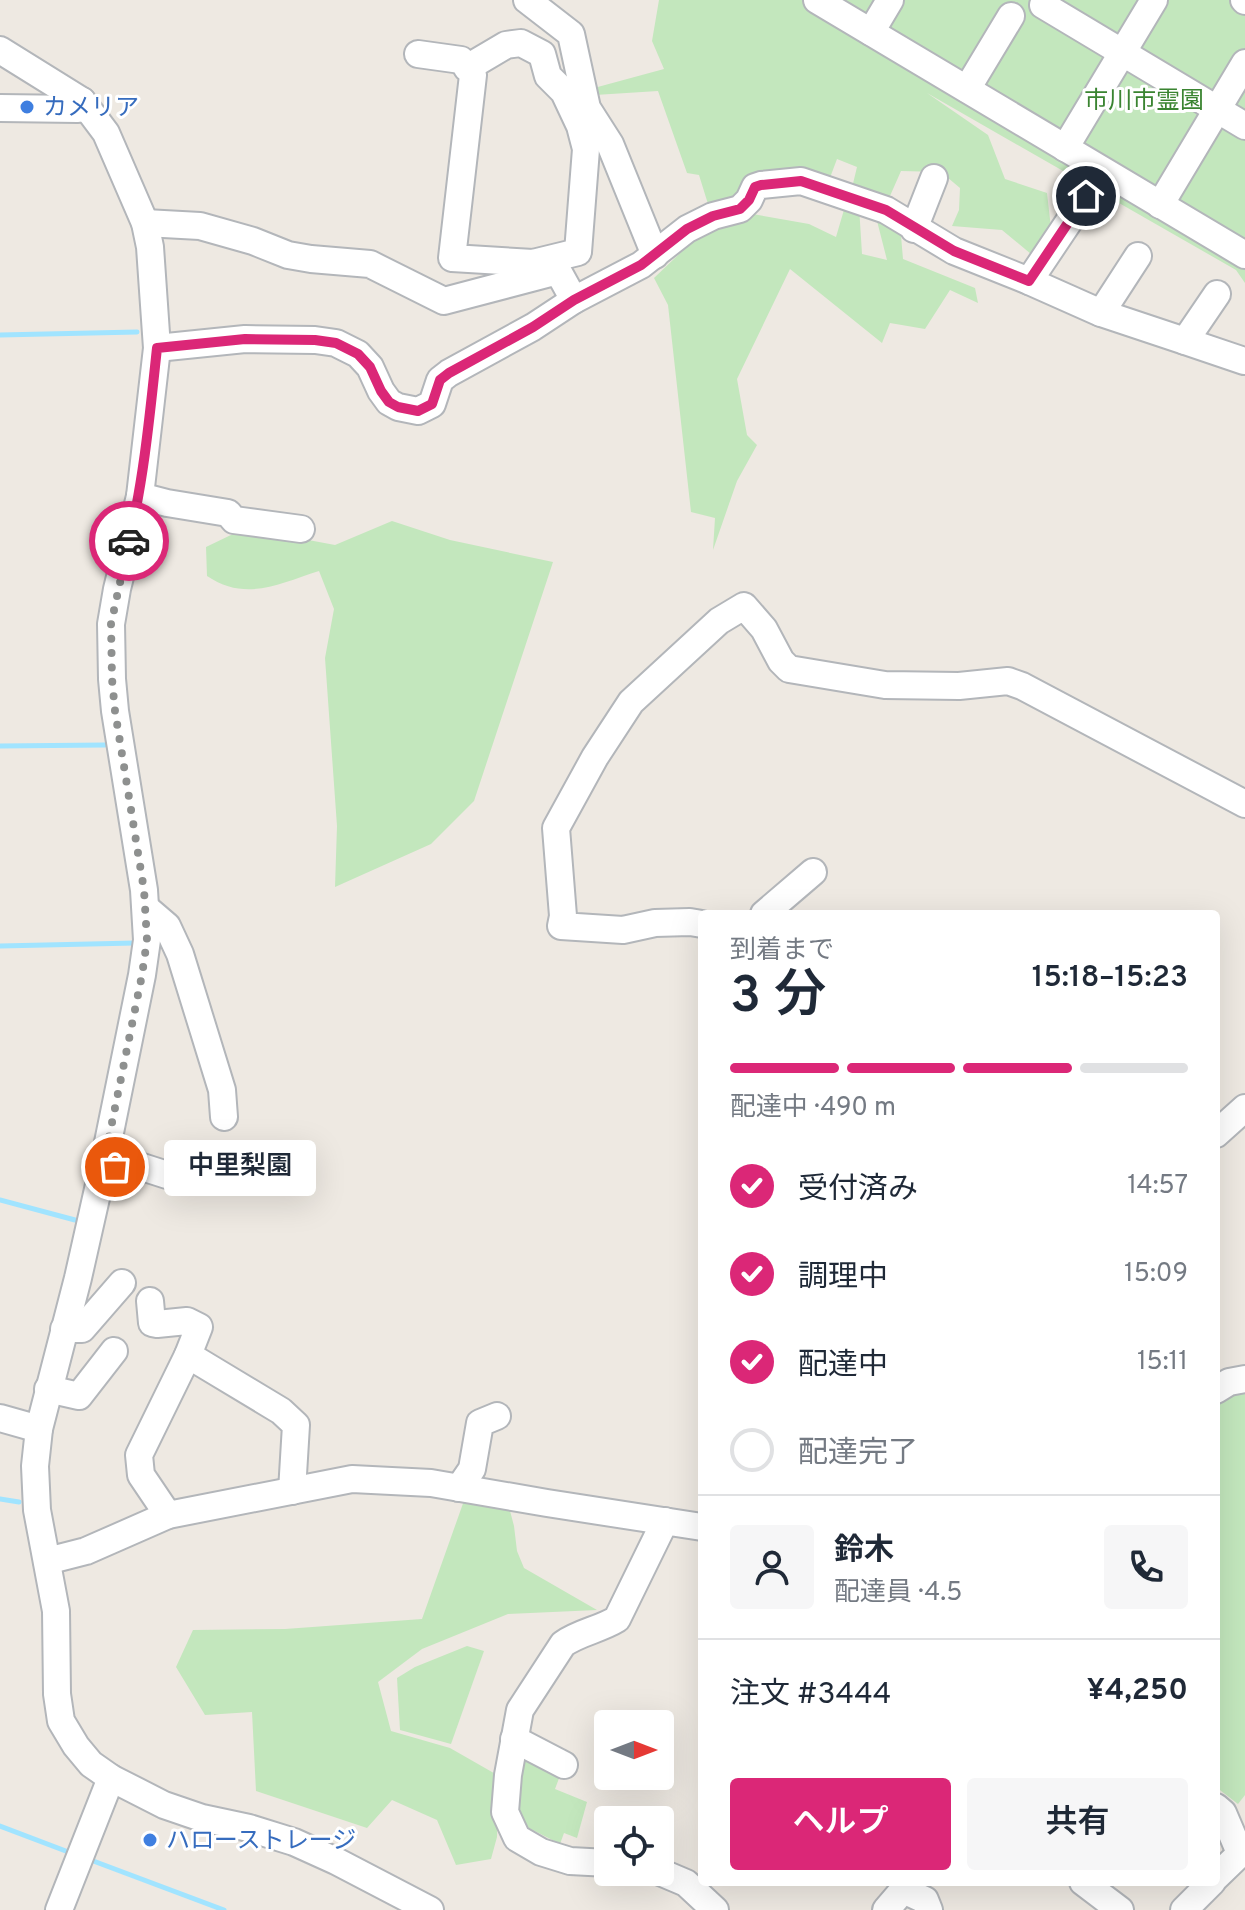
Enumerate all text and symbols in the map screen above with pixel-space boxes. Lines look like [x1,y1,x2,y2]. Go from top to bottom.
park label: 市川市霊園 [1084,87,1204,117]
place label: カメリア [43,94,139,124]
marker: カメリア [18,98,36,116]
pin [1052,162,1120,230]
icon: home [1064,174,1108,218]
courier [89,501,169,581]
icon: car [107,519,151,563]
text: 到着まで [730,935,834,968]
text: 15:18–15:23 [1032,960,1188,997]
text: 3 分 [730,965,826,1031]
text: 配達中 · 490 m [730,1092,896,1125]
pin [81,1133,149,1201]
callout: 中里梨園 [163,1139,315,1195]
icon: bag [93,1145,137,1189]
text: 中里梨園 [188,1151,292,1184]
icon: check [730,1164,774,1208]
text: 14:57 [1127,1170,1188,1203]
text: 受付済み [798,1172,918,1209]
icon: check [730,1252,774,1296]
text: 15:09 [1124,1258,1188,1291]
text: 調理中 [798,1260,888,1297]
icon: check [730,1340,774,1384]
text: 15:11 [1137,1346,1188,1379]
text: 配達中 [798,1348,888,1385]
text: 配達完了 [798,1436,918,1473]
button: person [730,1525,814,1609]
button: phone [1104,1525,1188,1609]
text: 鈴木 [834,1533,894,1570]
text: 配達員 · 4.5 [834,1577,962,1610]
text: ¥4,250 [1087,1673,1188,1710]
text: 注文 #3444 [730,1677,892,1714]
north arrow [594,1710,674,1790]
map controls [594,1710,674,1886]
button: ヘルプ [730,1778,951,1870]
button: 共有 [967,1778,1188,1870]
button: locate [594,1806,674,1886]
place label: ハローストレージ [166,1827,356,1857]
marker: ハローストレージ [141,1831,159,1849]

